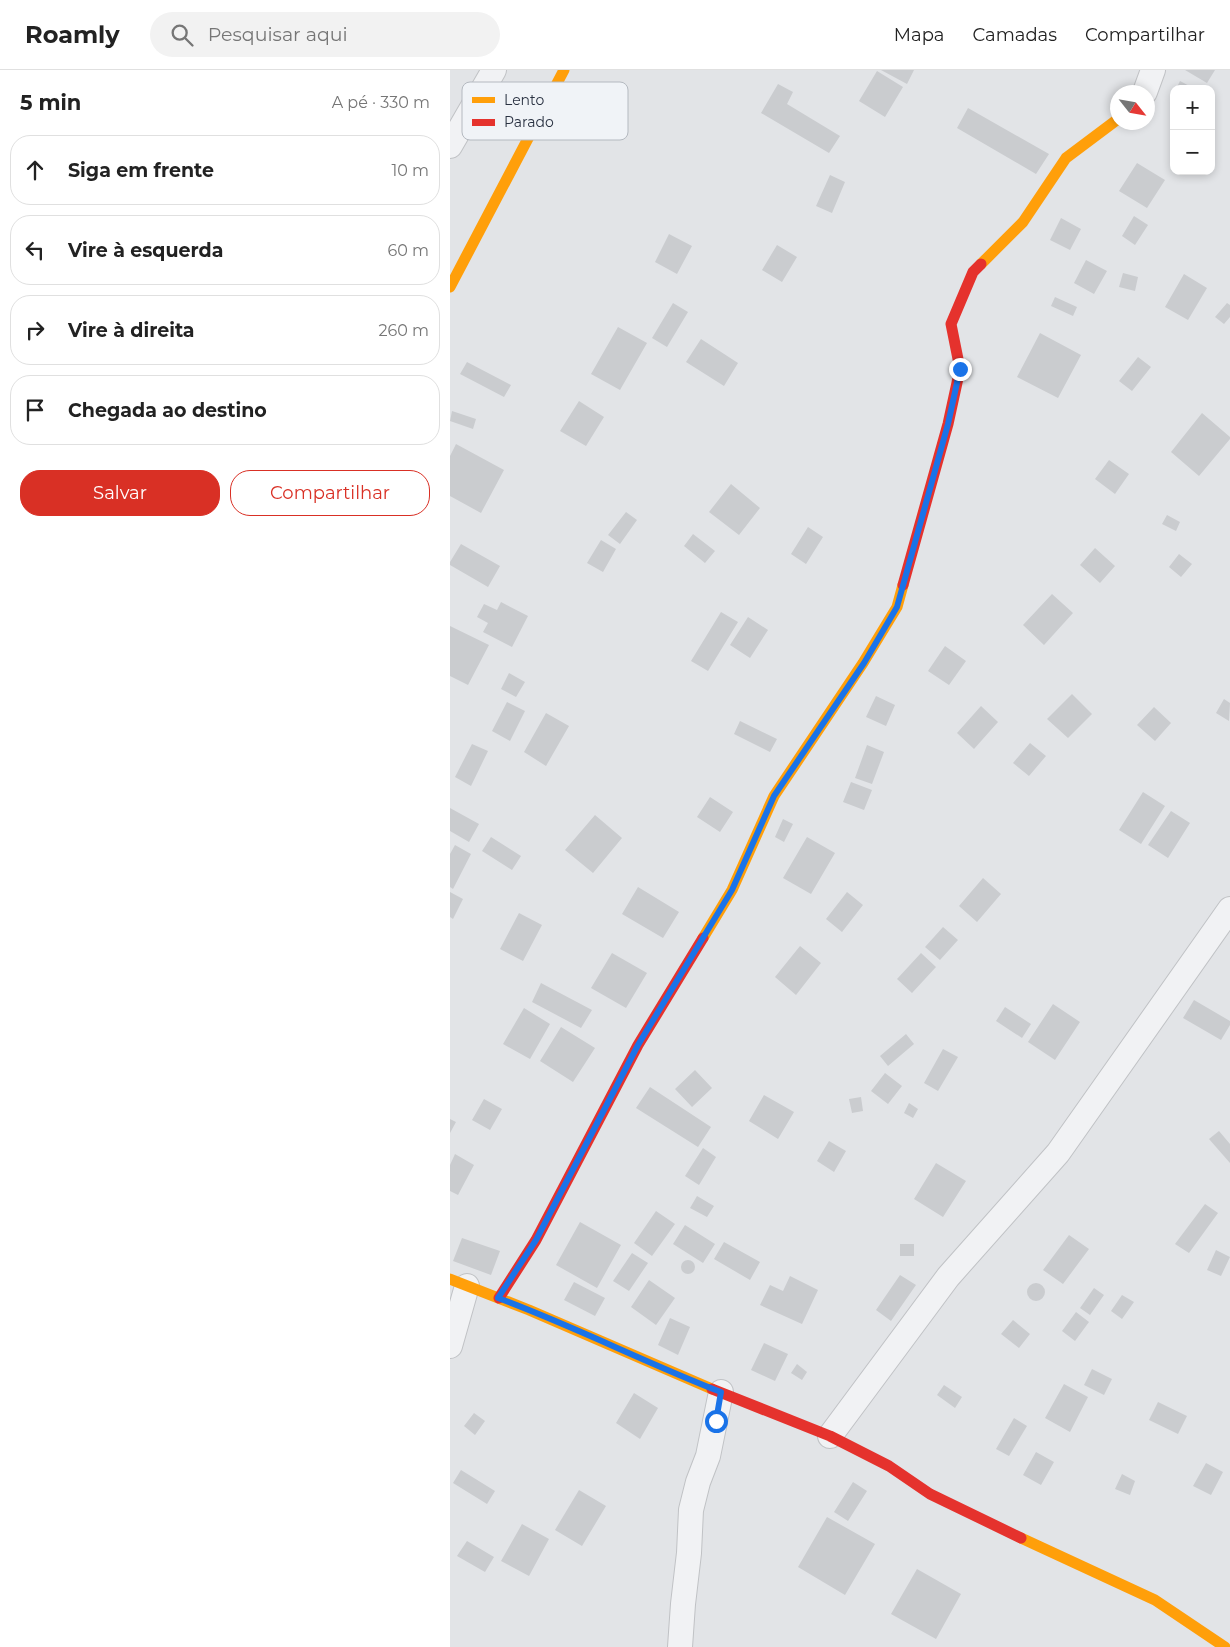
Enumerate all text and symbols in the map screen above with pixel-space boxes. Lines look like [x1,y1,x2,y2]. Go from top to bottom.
search box [150,12,500,57]
text: Roamly [25,20,120,49]
icon: search [168,21,196,49]
text: Pesquisar aqui [208,23,348,46]
text: Mapa [894,24,944,46]
text: Camadas [972,24,1057,46]
text: Compartilhar [1085,24,1205,46]
legend [462,82,628,140]
north arrow [1110,85,1155,130]
map controls [1170,85,1215,175]
button: + [1170,85,1215,130]
text: 5 min [20,90,81,115]
text: Lento [504,91,544,109]
text: A pé · 330 m [332,93,430,112]
text: Parado [504,113,554,131]
button: − [1170,130,1215,175]
icon: ahead [21,156,49,184]
text: Siga em frente [68,159,214,182]
text: 10 m [391,161,429,180]
icon: left [21,236,49,264]
text: Vire à esquerda [68,239,223,262]
text: 60 m [387,241,429,260]
icon: right [21,316,49,344]
text: Vire à direita [68,319,195,342]
text: 260 m [378,321,429,340]
route end [949,358,972,381]
icon: arrive [21,396,49,424]
text: Chegada ao destino [68,399,267,422]
button: Salvar [20,470,220,516]
button: Compartilhar [230,470,430,516]
route start [705,1410,728,1433]

